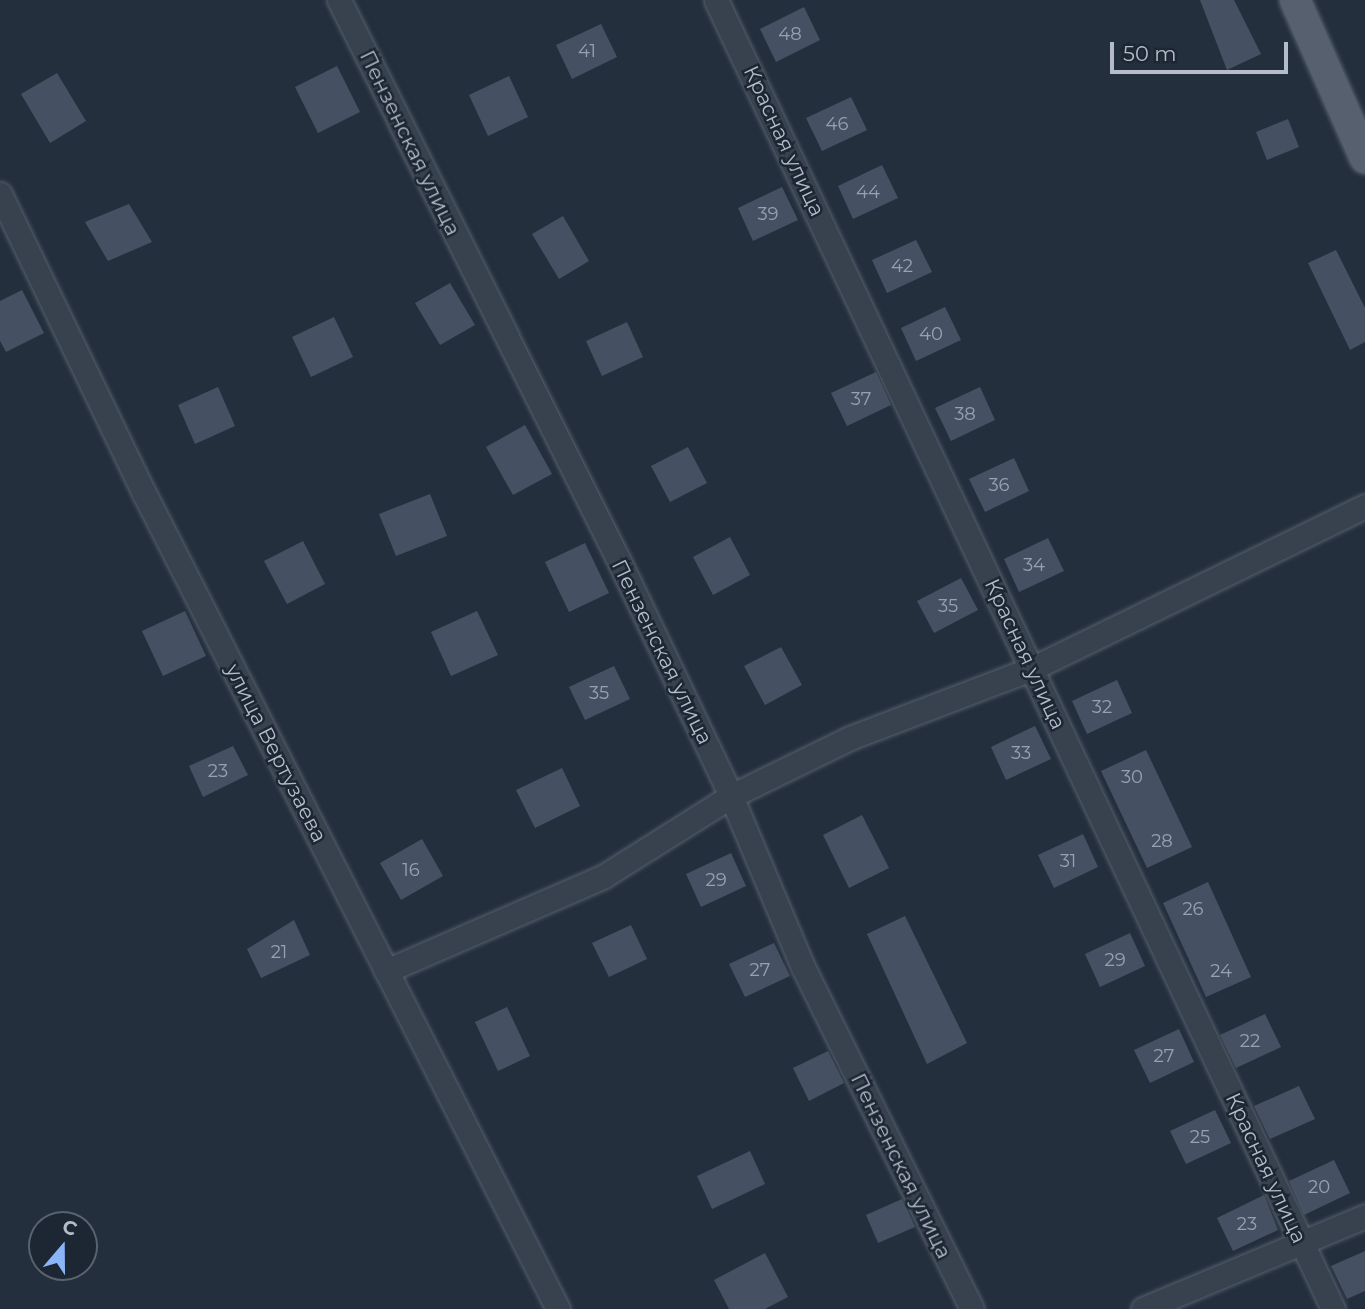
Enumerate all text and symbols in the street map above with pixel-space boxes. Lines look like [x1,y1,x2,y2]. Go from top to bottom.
house number: 48 [778,23,802,45]
scale bar [1113,28,1292,72]
house number: 41 [578,40,596,62]
text: 50 m [1123,41,1177,66]
street label: Пензенская улица [354,46,466,240]
street label: Красная улица [738,62,830,220]
house number: 46 [826,113,848,135]
house number: 44 [856,181,880,203]
house number: 39 [757,203,779,225]
house number: 42 [891,255,913,277]
house number: 40 [919,323,943,345]
house number: 37 [851,388,871,410]
house number: 38 [954,403,976,425]
house number: 36 [988,474,1010,496]
house number: 34 [1023,554,1045,576]
street label: Пензенская улица [606,555,718,749]
street label: Красная улица [979,575,1071,733]
house number: 35 [938,595,958,617]
street label: улица Вертузаева [220,660,332,846]
house number: 35 [589,682,609,704]
house number: 32 [1092,696,1112,718]
house number: 33 [1011,742,1031,764]
house number: 23 [208,760,228,782]
house number: 30 [1121,766,1143,788]
house number: 28 [1151,830,1173,852]
house number: 31 [1060,850,1076,872]
house number: 16 [402,859,420,881]
house number: 29 [705,869,727,891]
house number: 26 [1182,898,1204,920]
house number: 21 [271,941,287,963]
house number: 29 [1104,949,1126,971]
house number: 27 [750,959,770,981]
house number: 24 [1210,960,1232,982]
house number: 22 [1240,1030,1260,1052]
house number: 27 [1154,1045,1174,1067]
street label: Пензенская улица [845,1069,957,1263]
street label: Красная улица [1220,1089,1312,1247]
house number: 25 [1190,1126,1210,1148]
house number: 20 [1308,1176,1330,1198]
north arrow [28,1211,98,1281]
house number: 23 [1237,1213,1257,1235]
text: С [59,1215,80,1241]

